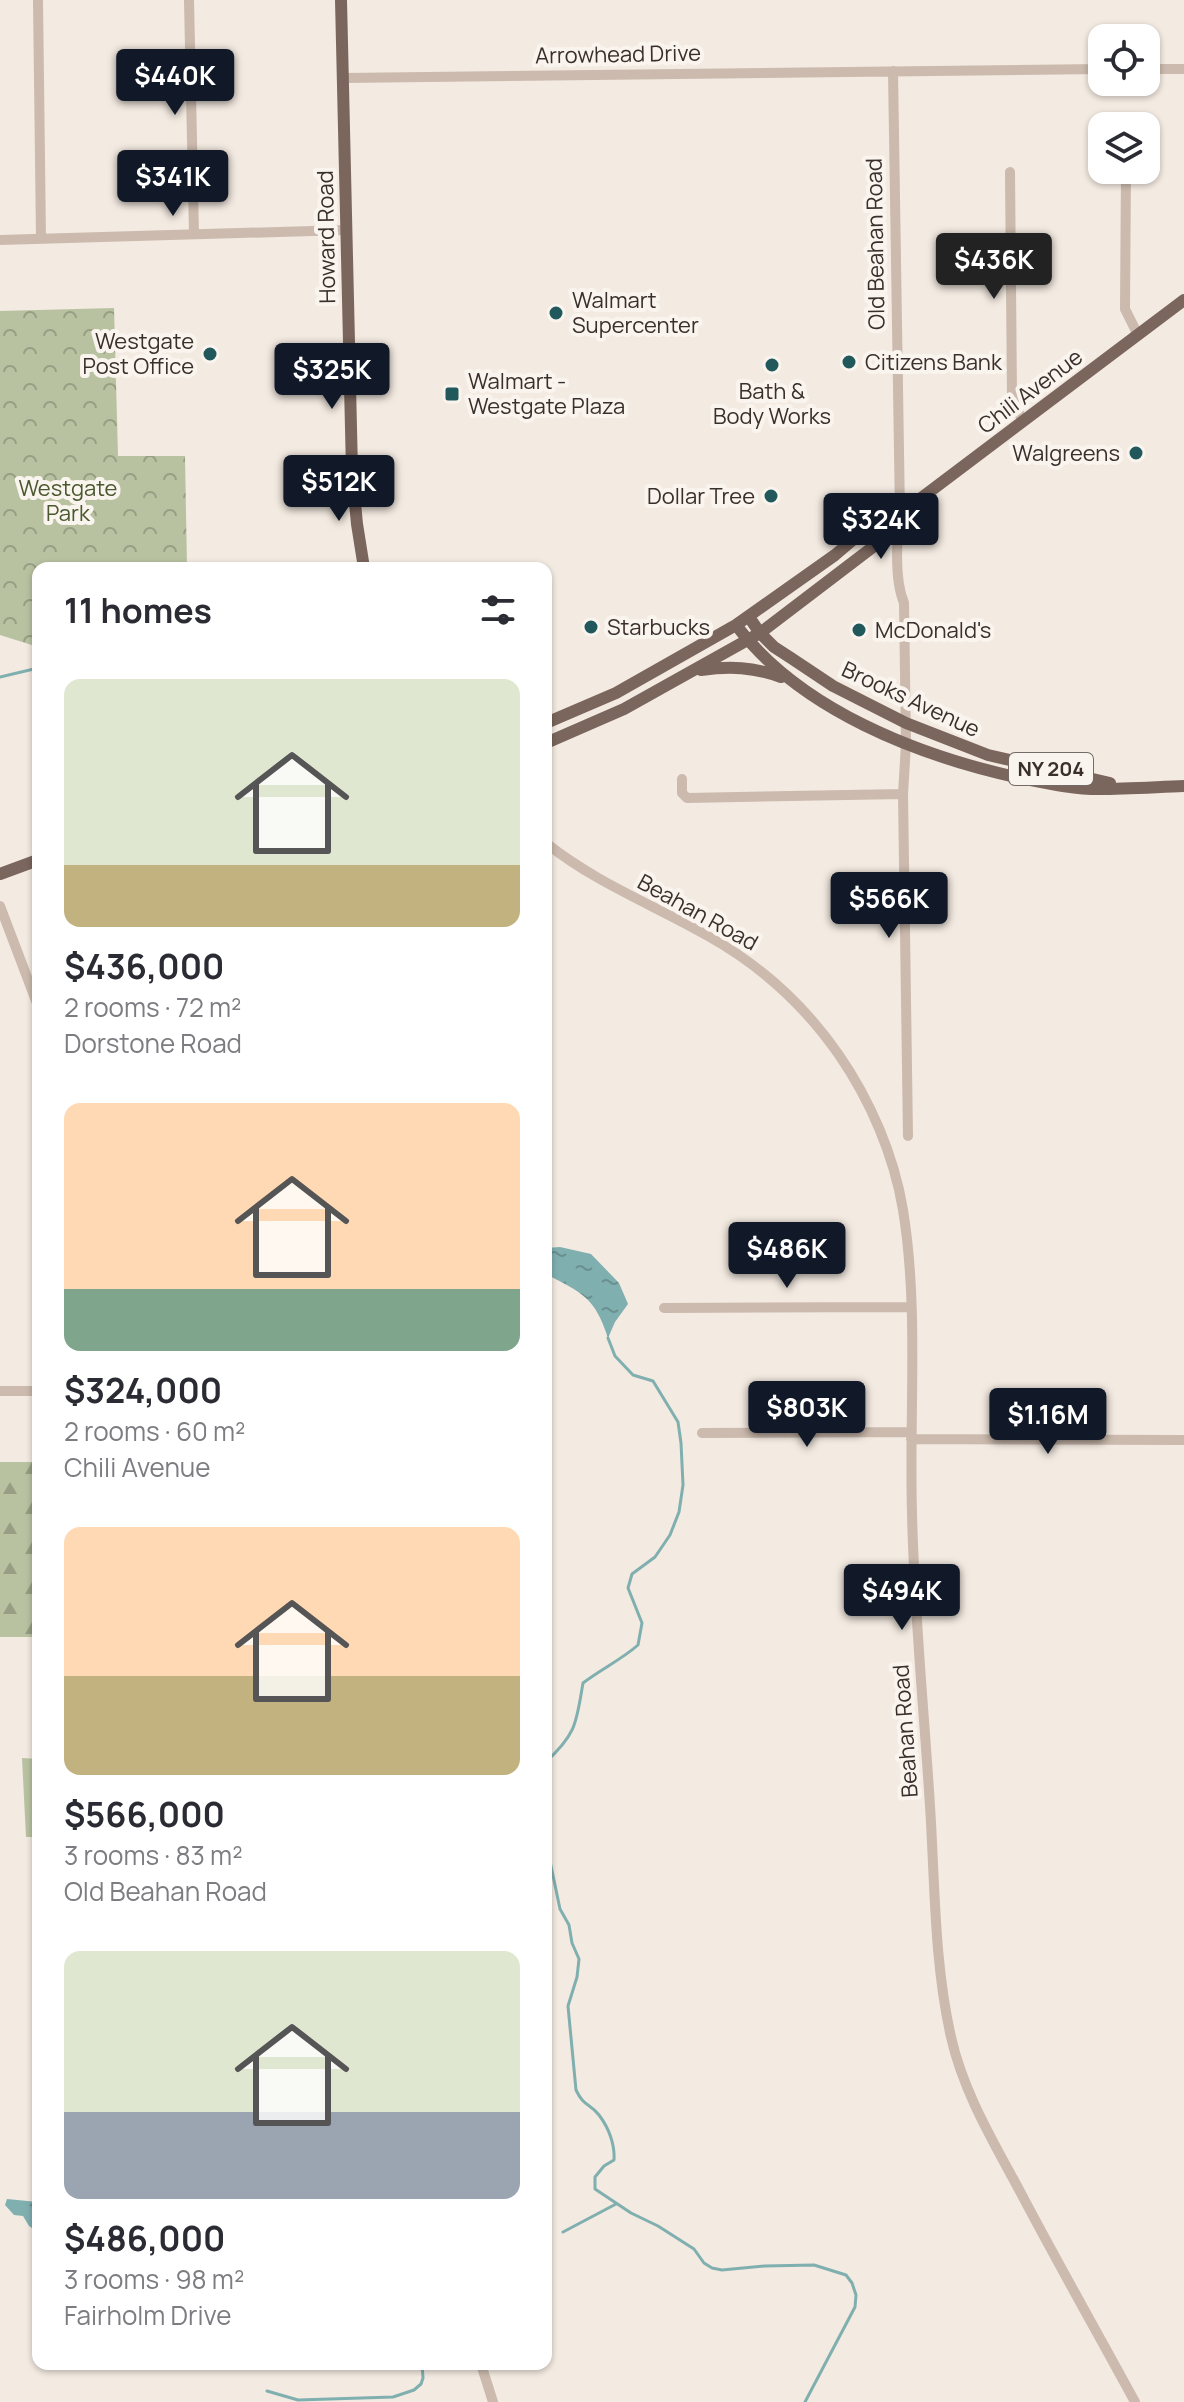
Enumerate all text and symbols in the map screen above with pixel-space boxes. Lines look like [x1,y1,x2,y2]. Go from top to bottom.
map controls [1088,24,1160,184]
button: locate [1088,24,1160,96]
street label: Arrowhead Drive [535,38,701,70]
pin: $440K [119,49,231,117]
text: $440K [134,57,216,93]
button: layers [1088,112,1160,184]
pin: $341K [117,150,229,218]
text: $341K [135,158,211,194]
street label: Old Beahan Road [859,158,891,330]
street label: Howard Road [310,170,342,304]
pin: $436K [938,233,1050,301]
text: $436K [954,241,1034,277]
place label: Walmart Supercenter [572,285,699,340]
marker: Walmart Supercenter [547,304,565,322]
place label: Westgate Post Office [82,326,194,381]
street label: Chili Avenue [971,342,1089,440]
pin: $325K [276,343,388,411]
marker: Westgate Post Office [201,345,219,363]
place label: Citizens Bank [865,347,1003,377]
text: $325K [293,351,372,387]
marker: Citizens Bank [840,353,858,371]
marker: Bath & Body Works [763,356,781,374]
place label: Walmart - Westgate Plaza [468,366,625,421]
place label: Bath & Body Works [713,376,831,431]
marker: Walmart - Westgate Plaza [443,385,461,403]
place label: Walgreens [1012,438,1120,468]
marker: Walgreens [1127,444,1145,462]
pin: $512K [283,455,395,523]
text: $512K [301,463,377,499]
park label: Westgate Park [19,473,118,528]
place label: Dollar Tree [647,481,755,511]
marker: Dollar Tree [762,487,780,505]
pin: $324K [825,493,937,561]
text: $324K [841,501,921,537]
text: 11 homes [64,587,212,633]
icon: filters [476,588,520,632]
place label: Starbucks [607,612,710,642]
place label: McDonald's [875,615,991,645]
marker: Starbucks [582,618,600,636]
marker: McDonald's [850,621,868,639]
street label: Brooks Avenue [837,654,985,744]
icon: home [220,731,364,875]
road number: NY 204 [1009,753,1093,785]
street label: Beahan Road [632,867,764,957]
pin: $566K [833,872,945,940]
text: $566K [849,880,929,916]
text: $436,000 [64,943,224,989]
text: 2 rooms · 72 m² [64,989,241,1025]
text: Dorstone Road [64,1025,242,1061]
icon: home [220,1155,364,1299]
pin: $486K [731,1222,843,1290]
text: $486K [746,1230,828,1266]
text: $324,000 [64,1367,222,1413]
pin: $803K [751,1381,863,1449]
pin: $1.16M [983,1388,1113,1456]
text: $803K [766,1389,848,1425]
text: $1.16M [1007,1396,1089,1432]
text: 2 rooms · 60 m² [64,1413,246,1449]
text: Chili Avenue [64,1449,210,1485]
pin: $494K [846,1564,958,1632]
text: $494K [862,1572,942,1608]
icon: home [220,1579,364,1723]
street label: Beahan Road [885,1663,925,1799]
text: $566,000 [64,1791,225,1837]
text: 3 rooms · 83 m² [64,1837,243,1873]
text: Old Beahan Road [64,1873,267,1909]
icon: home [220,2003,364,2147]
text: $486,000 [64,2215,225,2261]
text: 3 rooms · 98 m² [64,2261,244,2297]
text: Fairholm Drive [64,2297,231,2333]

